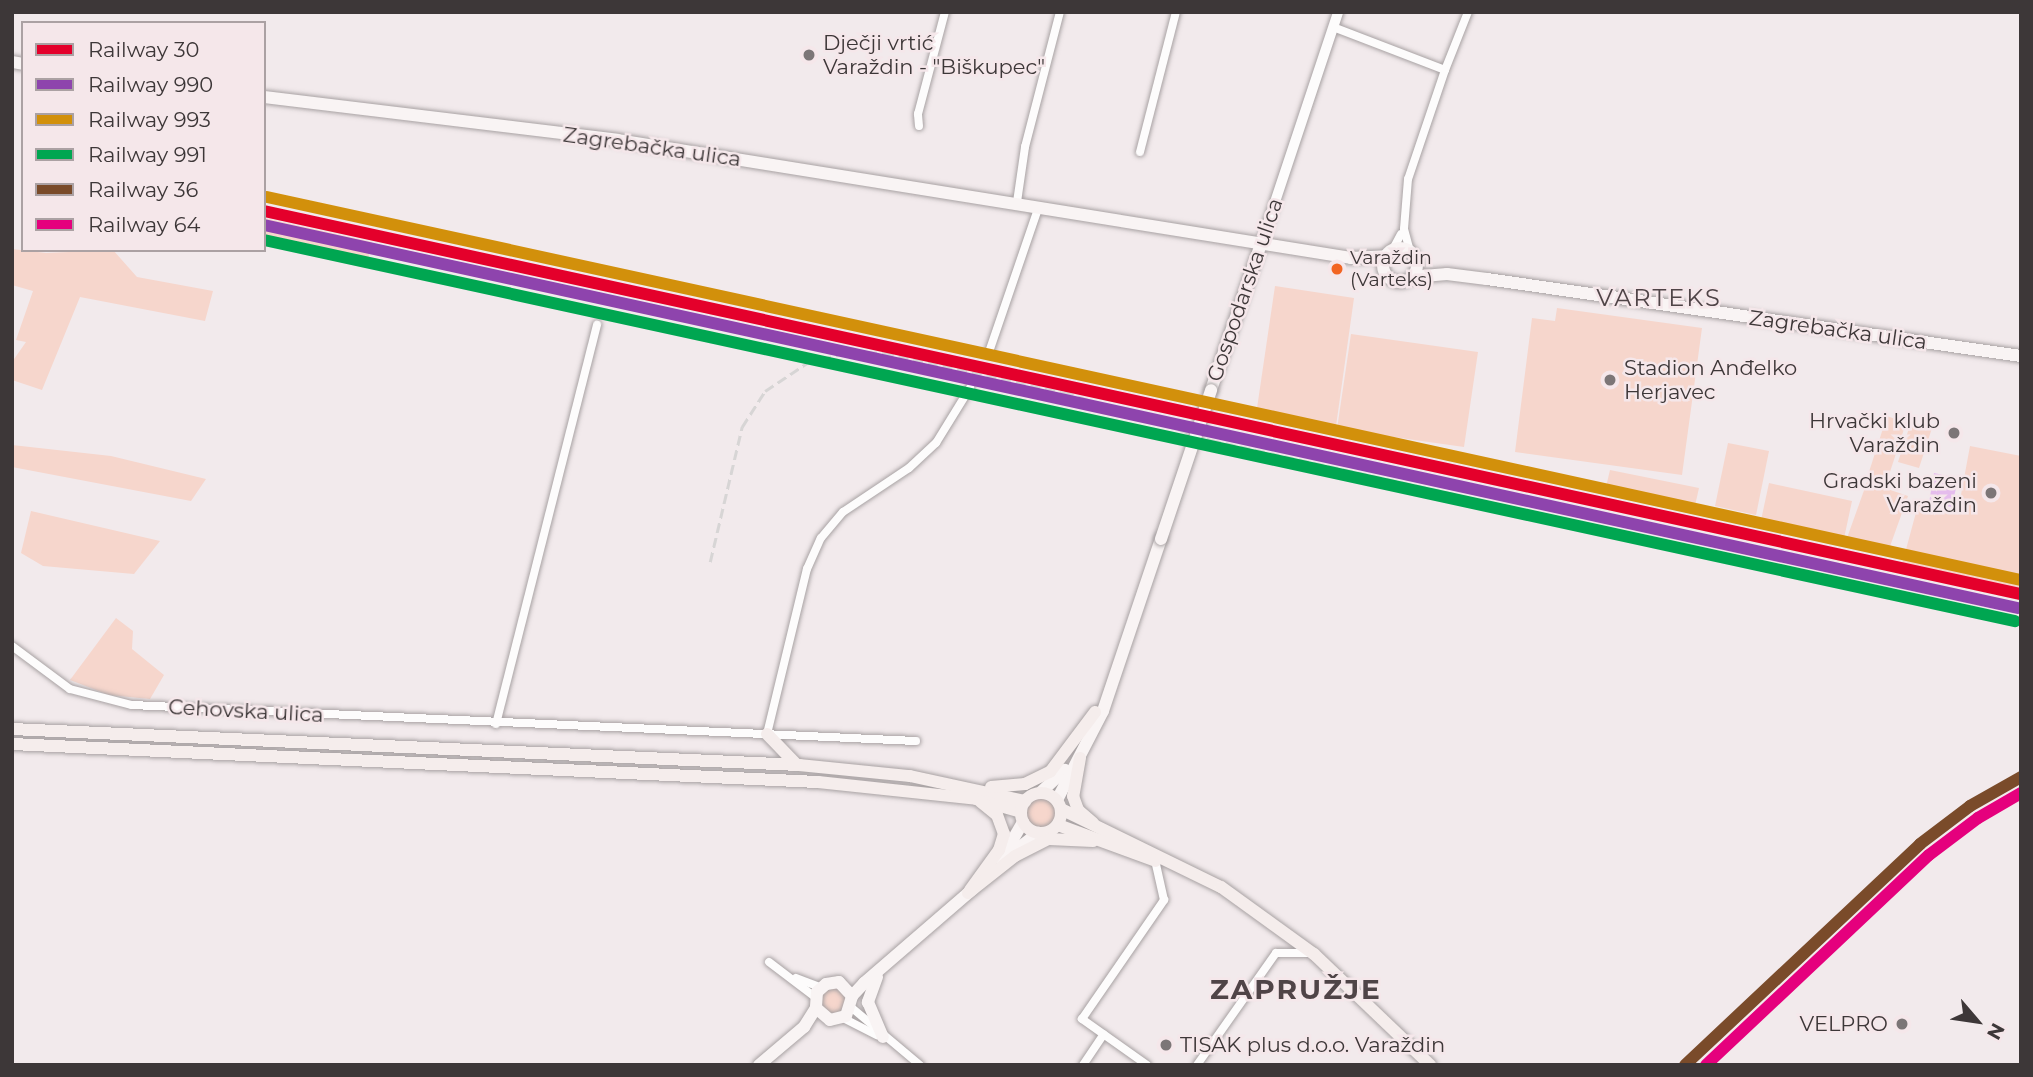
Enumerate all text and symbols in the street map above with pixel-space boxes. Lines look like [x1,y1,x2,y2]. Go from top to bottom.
legend [21,21,266,252]
place label: Dječji vrtić Varaždin - "Biškupec" [823,30,1045,80]
text: Railway 30 [88,37,199,62]
marker: Dječji vrtić Varaždin - "Biškupec" [801,47,817,63]
text: Railway 990 [88,72,213,97]
text: Railway 993 [88,107,211,132]
street label: Zagrebačka ulica [561,122,743,172]
text: Railway 991 [88,142,207,167]
text: Railway 36 [88,177,198,202]
street label: Gospodarska ulica [1202,195,1288,385]
text: Railway 64 [88,212,200,237]
place label: Varaždin (Varteks) [1350,247,1433,291]
marker: Varaždin (Varteks) [1330,262,1344,276]
district label: VARTEKS [1597,284,1721,312]
street label: Zagrebačka ulica [1747,305,1929,355]
place label: Stadion Anđelko Herjavec [1624,355,1797,405]
marker: Stadion Anđelko Herjavec [1602,372,1618,388]
place label: Hrvački klub Varaždin [1809,408,1940,458]
marker: Hrvački klub Varaždin [1946,425,1962,441]
place label: Gradski bazeni Varaždin [1823,468,1977,518]
marker: Gradski bazeni Varaždin [1983,485,1999,501]
street label: Cehovska ulica [168,694,324,728]
district label: ZAPRUŽJE [1211,972,1381,1006]
north arrow [1942,986,2012,1056]
place label: VELPRO [1800,1011,1888,1037]
marker: VELPRO [1894,1016,1910,1032]
text: N [1982,1019,2010,1044]
place label: TISAK plus d.o.o. Varaždin [1180,1032,1445,1058]
marker: TISAK plus d.o.o. Varaždin [1158,1037,1174,1053]

